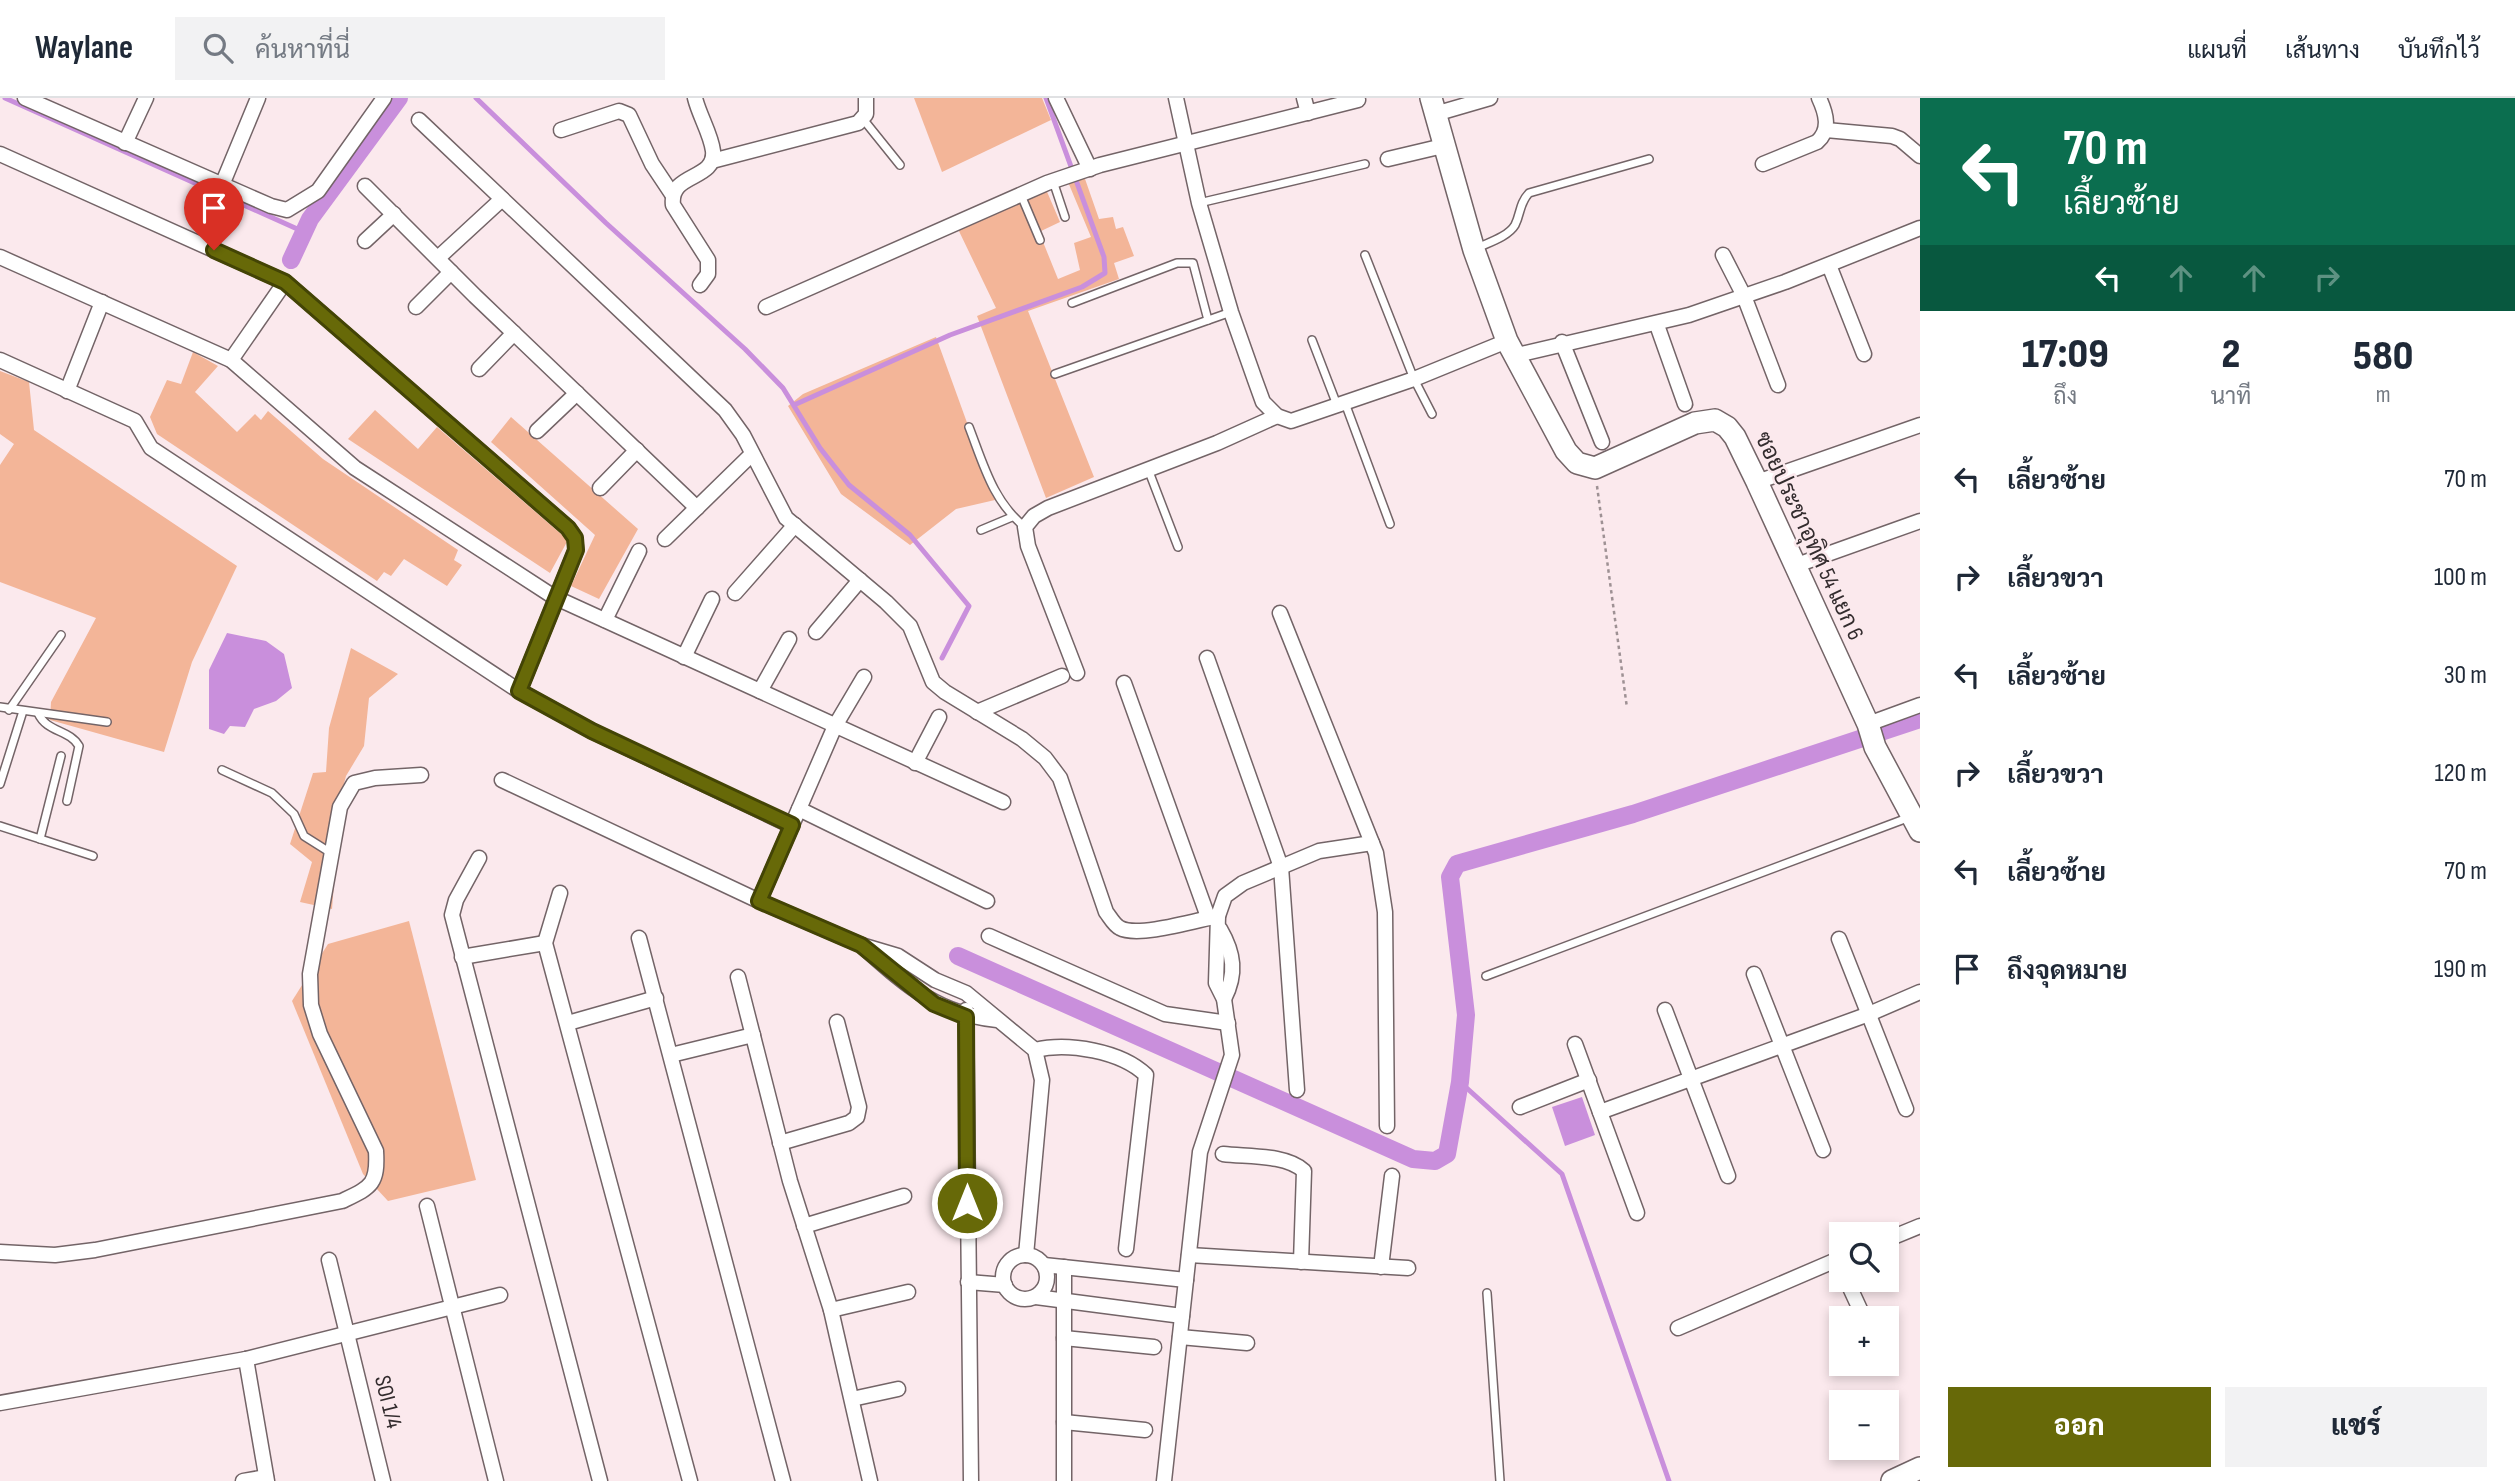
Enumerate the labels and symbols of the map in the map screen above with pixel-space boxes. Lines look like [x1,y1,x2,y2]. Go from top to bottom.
pin [184,178,244,250]
street label: ซอยประชาอุทิศ 54 แยก 6 [1748,427,1870,645]
position arrow [930,1166,1004,1240]
street label: SOI 1/4 [368,1373,408,1432]

